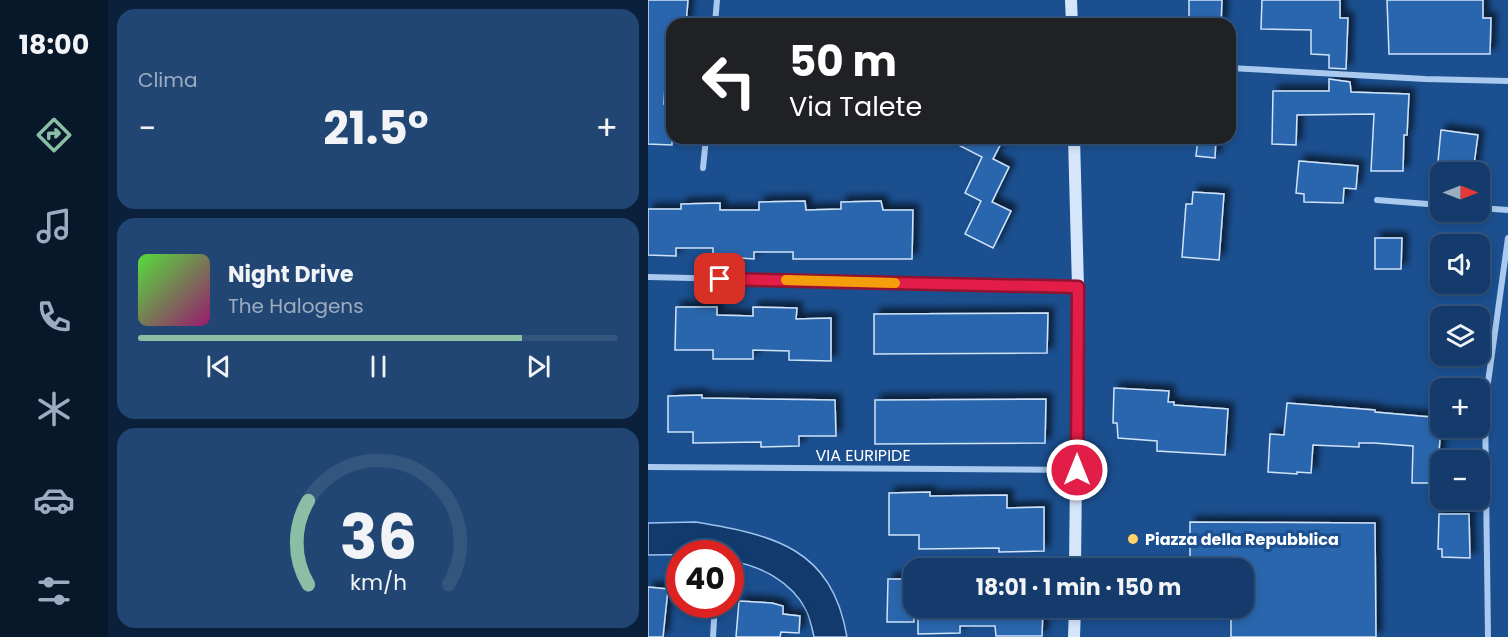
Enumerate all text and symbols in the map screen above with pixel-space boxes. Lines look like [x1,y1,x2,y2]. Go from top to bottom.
text: 18:00 [19,26,89,63]
text: 50 m [789,32,897,91]
icon: left [690,42,768,120]
text: Clima [138,66,197,94]
text: Via Talete [789,88,922,125]
text: 21.5° [323,97,429,160]
text: − [138,105,156,152]
text: + [595,105,618,152]
icon: directions [33,114,75,156]
north arrow [1430,162,1490,222]
map controls [1430,162,1490,510]
icon: music [33,205,75,247]
button: sound [1430,234,1490,294]
pin [694,253,745,304]
text: Night Drive [228,259,354,290]
icon: arrive [703,262,736,295]
text: The Halogens [228,292,364,320]
icon: phone [33,296,75,338]
button: layers [1430,306,1490,366]
icon: previous [202,350,235,383]
icon: pause [362,350,395,383]
icon: next [522,350,555,383]
button: + [1430,378,1490,438]
icon: climate [33,388,75,430]
position arrow [1045,438,1109,502]
street label: VIA EURIPIDE [815,444,911,467]
button: − [1430,450,1490,510]
icon: car [33,479,75,521]
text: 36 [339,493,417,581]
place label: Piazza della Repubblica [1145,528,1339,551]
marker: Piazza della Repubblica [1126,532,1140,546]
speed limit sign: 40 [666,540,744,618]
text: km/h [349,567,407,598]
icon: filters [33,570,75,612]
text: 18:01 · 1 min · 150 m [976,572,1181,603]

